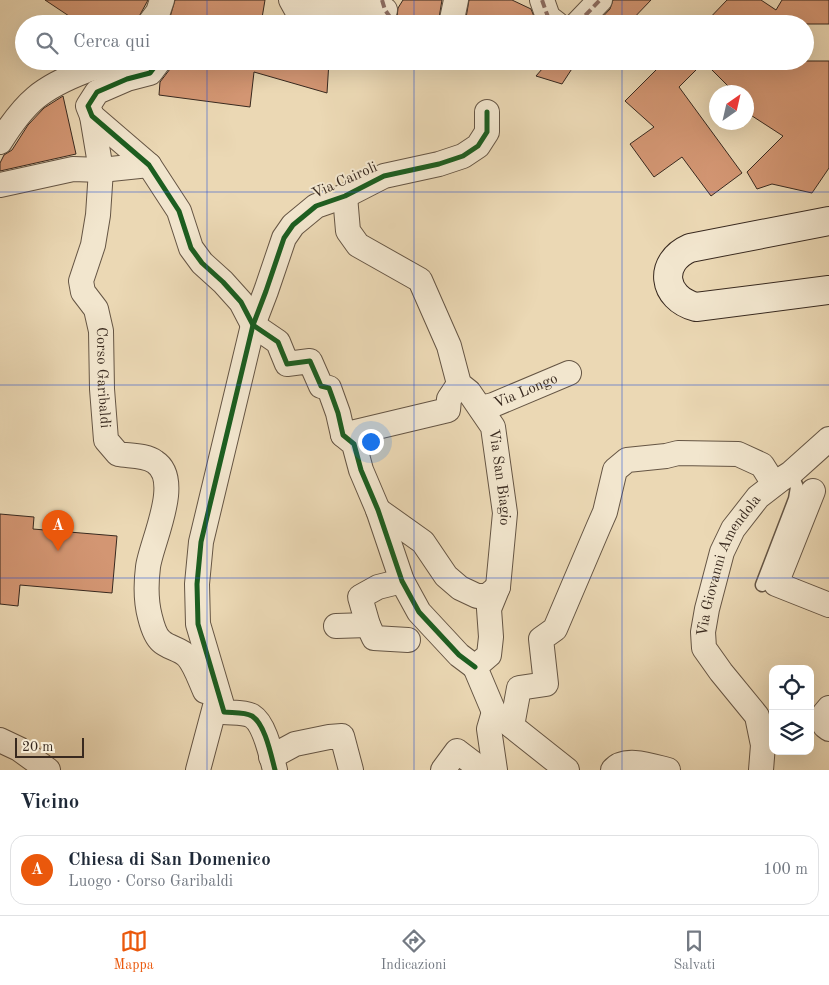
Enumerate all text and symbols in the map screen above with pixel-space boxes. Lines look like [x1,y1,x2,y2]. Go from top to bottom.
search box [15,15,814,70]
icon: search [33,29,61,57]
text: Cerca qui [73,33,150,52]
north arrow [709,85,754,130]
street label: Via Cairoli [310,160,380,202]
street label: Corso Garibaldi [93,327,113,429]
street label: Via Longo [492,371,560,411]
street label: Via San Biagio [486,428,513,526]
your location [358,429,384,455]
street label: Via Giovanni Amendola [695,492,764,638]
pin: A [42,510,74,551]
map controls [769,665,814,755]
button: locate [769,665,814,710]
button: layers [769,710,814,755]
scale bar [15,735,84,758]
text: 20 m [22,740,53,754]
text: Vicino [20,792,79,813]
text: Chiesa di San Domenico [68,851,271,870]
text: A [31,862,43,878]
text: 100 m [763,862,808,878]
text: Luogo · Corso Garibaldi [68,874,233,890]
tab: Mappa [114,927,154,974]
tab: Indicazioni [381,927,446,974]
tab: Salvati [673,927,715,974]

